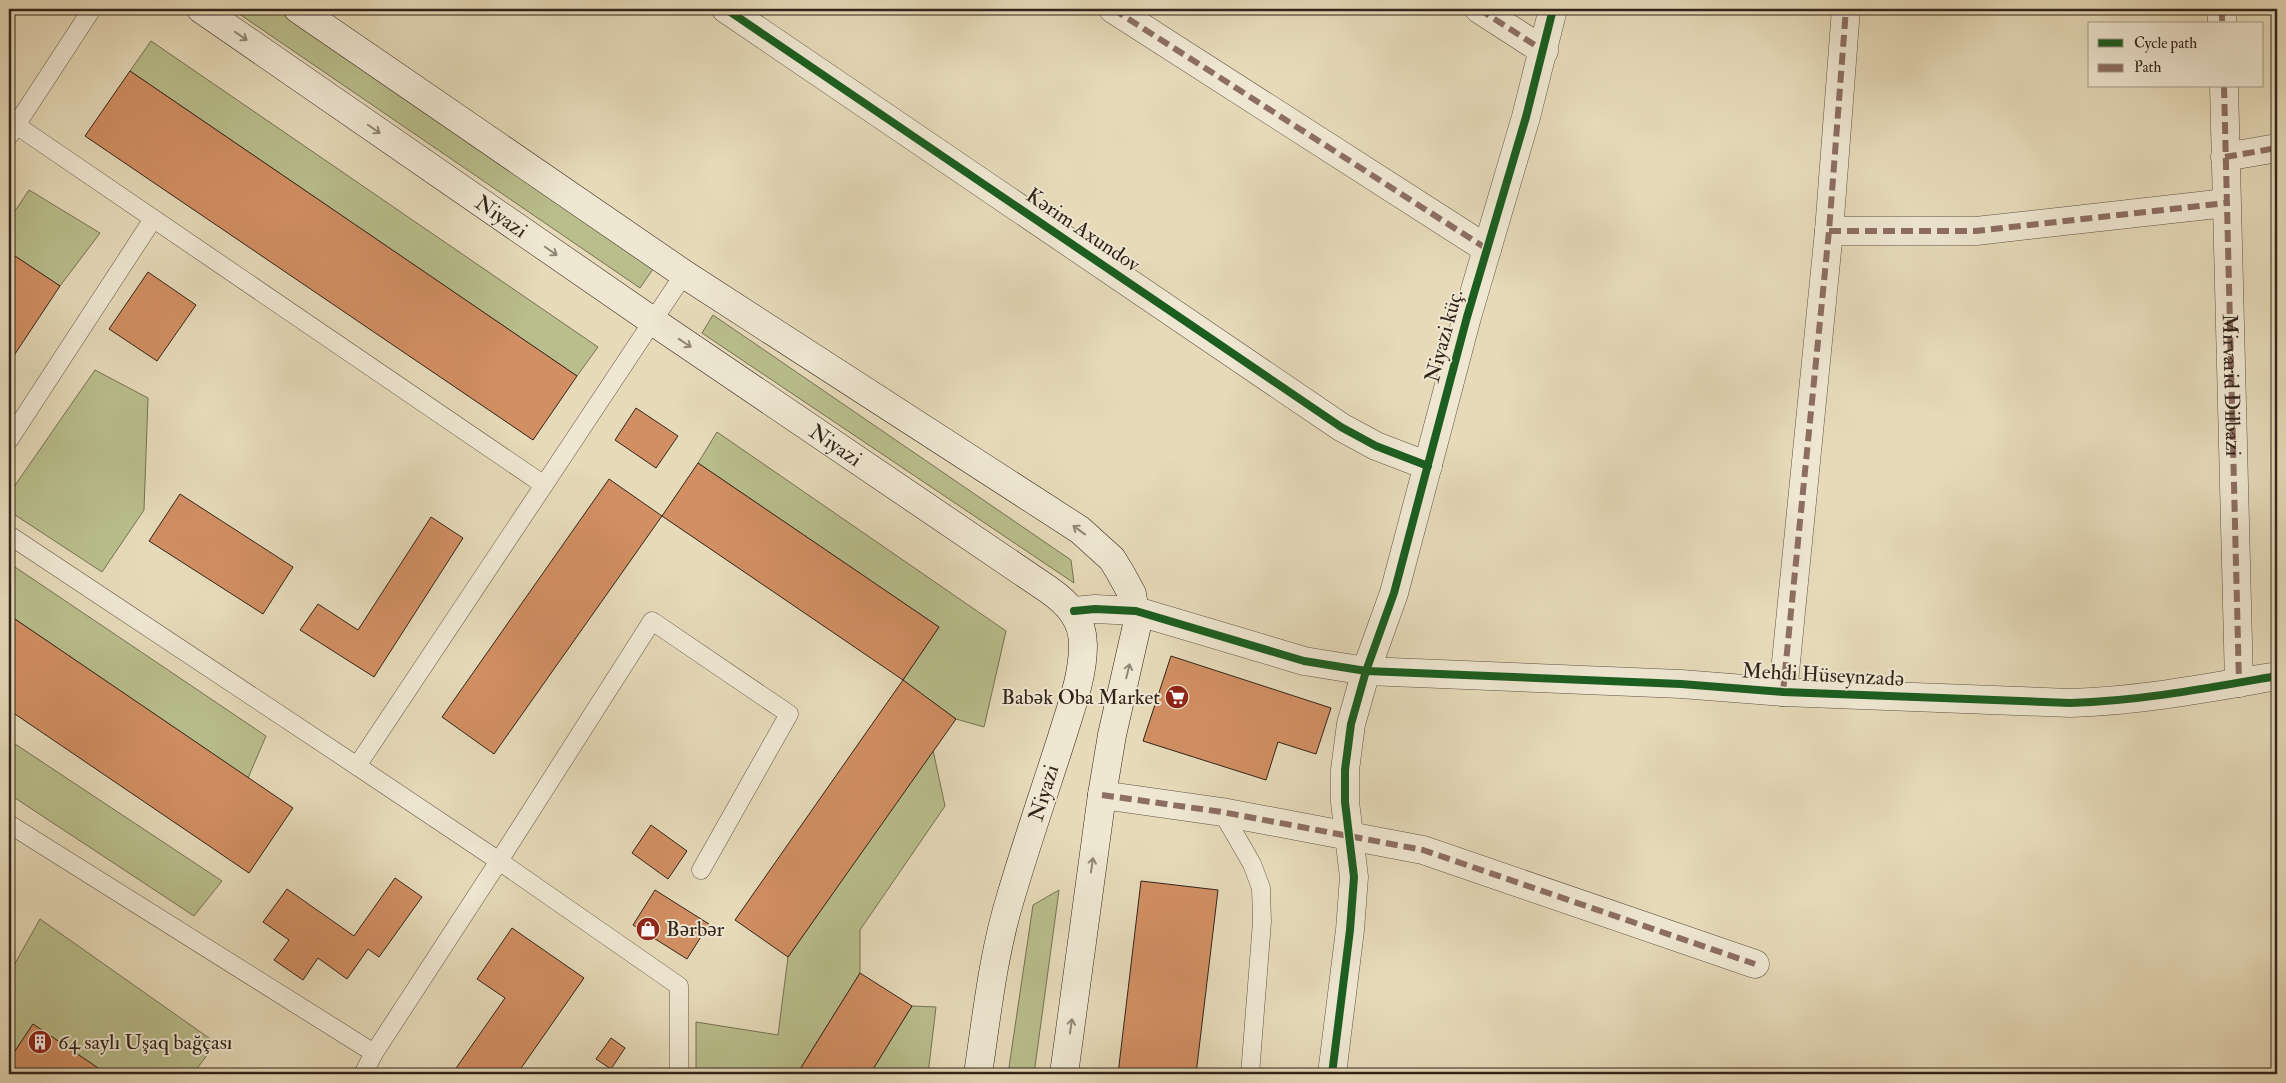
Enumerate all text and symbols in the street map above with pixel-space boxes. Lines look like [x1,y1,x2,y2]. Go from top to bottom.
legend [2088,22,2264,88]
one-way arrow [234,31,248,42]
text: Cycle path [2134,34,2197,54]
text: Path [2134,58,2161,77]
one-way arrow [367,124,381,134]
street label: Kərim Axundov [1021,182,1146,279]
street label: Niyazi [470,189,533,244]
one-way arrow [544,246,558,256]
street label: Niyazi küç. [1419,286,1469,386]
street label: Mirvarid Dilbazi [2216,313,2247,457]
one-way arrow [678,338,692,348]
street label: Niyazi [804,418,867,473]
one-way arrow [1072,525,1086,535]
street label: Mehdi Hüseynzadə [1741,657,1905,693]
one-way arrow [1124,663,1133,679]
place label: Babək Oba Market [1001,684,1160,711]
supermarket icon: Babək Oba Market [1164,684,1190,710]
street label: Niyazi [1023,761,1065,825]
one-way arrow [1088,857,1098,873]
shop icon: Bərbər [635,916,661,942]
place label: Bərbər [666,916,725,943]
one-way arrow [1066,1018,1076,1034]
building icon: 64 saylı Uşaq bağçası [27,1029,53,1055]
place label: 64 saylı Uşaq bağçası [58,1029,233,1056]

